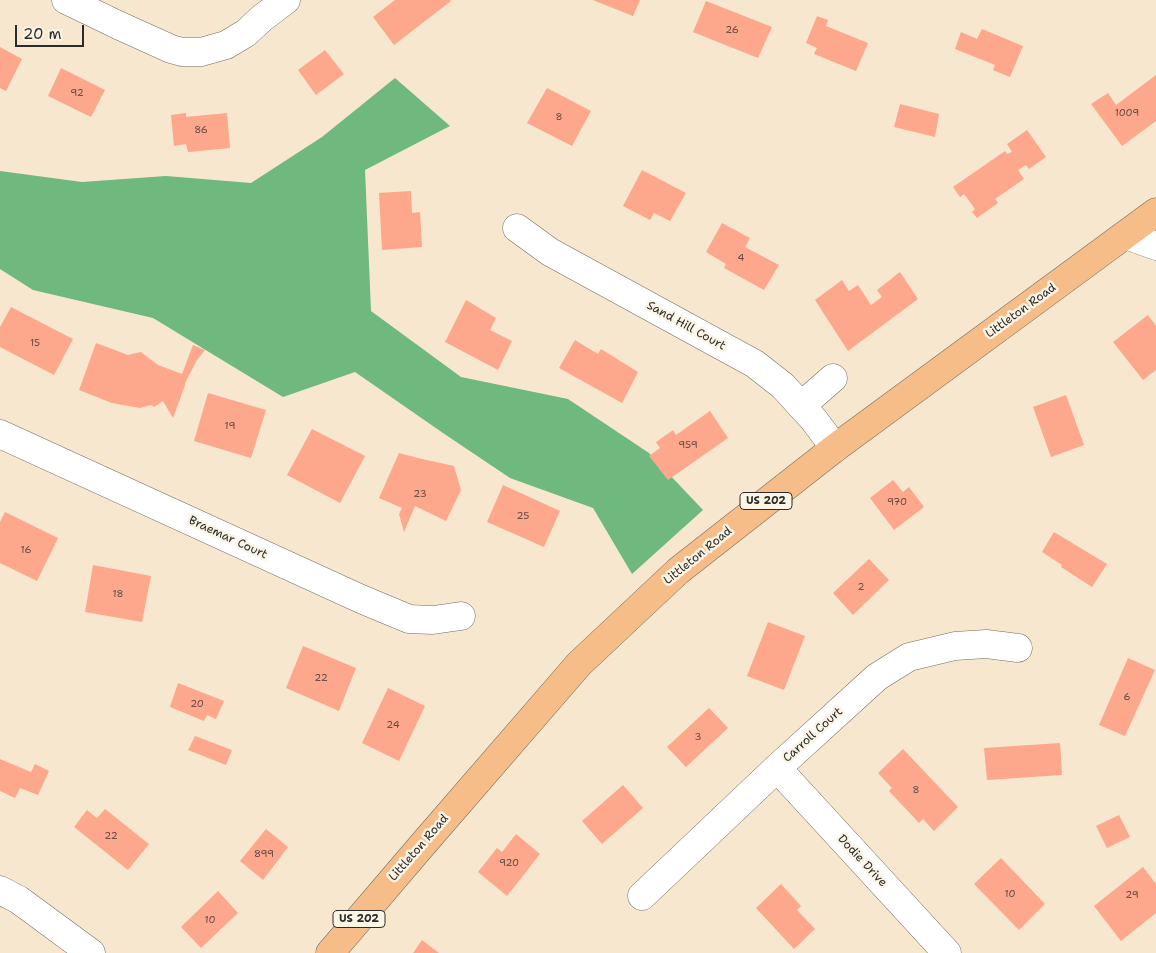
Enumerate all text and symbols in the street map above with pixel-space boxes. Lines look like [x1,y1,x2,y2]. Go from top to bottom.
scale bar [18,15,86,47]
text: 20 m [23,24,62,44]
house number: 26 [725,24,739,36]
house number: 92 [70,87,84,99]
house number: 1009 [1115,107,1139,119]
house number: 8 [556,111,562,123]
house number: 86 [194,124,208,136]
house number: 4 [738,252,744,264]
street label: Littleton Road [983,281,1059,341]
street label: Sand Hill Court [644,298,728,354]
house number: 15 [30,337,40,349]
house number: 19 [225,420,235,432]
house number: 959 [678,439,698,451]
house number: 23 [413,488,427,500]
road number: US 202 [740,492,792,510]
house number: 970 [887,496,907,508]
house number: 25 [517,510,529,522]
street label: Braemar Court [186,513,270,563]
street label: Littleton Road [661,524,735,588]
house number: 16 [21,544,31,556]
house number: 2 [858,581,864,593]
house number: 18 [112,588,124,600]
house number: 22 [314,672,328,684]
house number: 6 [1124,691,1130,703]
house number: 20 [190,698,204,710]
street label: Carroll Court [780,705,846,765]
house number: 24 [386,719,400,731]
house number: 3 [695,731,701,743]
house number: 8 [913,784,919,796]
street label: Littleton Road [386,812,452,884]
house number: 22 [104,830,118,842]
street label: Dodie Drive [834,832,890,890]
house number: 899 [254,848,274,860]
house number: 920 [499,857,519,869]
house number: 10 [1005,888,1015,900]
house number: 29 [1125,889,1139,901]
road number: US 202 [333,911,385,928]
house number: 10 [205,914,215,926]

